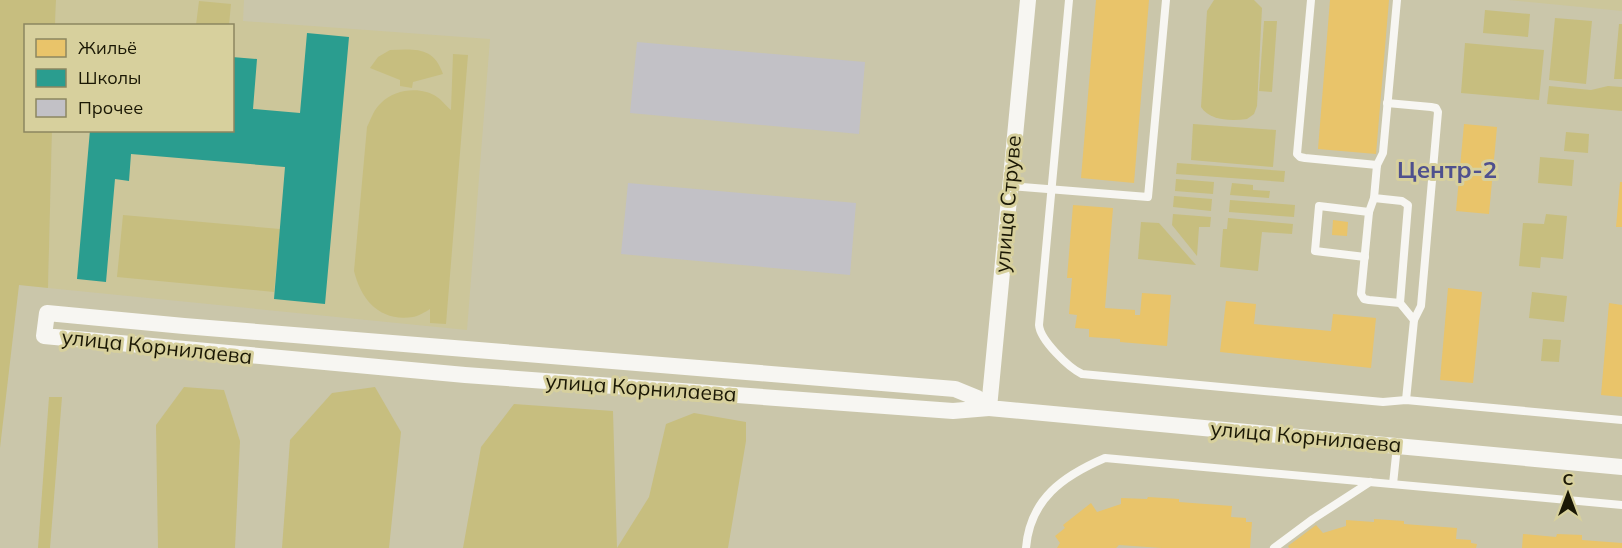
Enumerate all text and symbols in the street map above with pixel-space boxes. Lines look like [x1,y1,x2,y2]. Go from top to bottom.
legend [24,24,234,132]
text: Жильё [78,36,137,59]
text: Школы [78,66,141,89]
text: Прочее [78,96,143,119]
street label: улица Струве [988,134,1026,274]
district label: Центр-2 [1397,154,1497,184]
street label: улица Корнилаева [60,323,254,369]
street label: улица Корнилаева [545,367,738,407]
street label: улица Корнилаева [1209,415,1403,457]
north arrow [1538,464,1598,524]
text: С [1563,469,1574,489]

